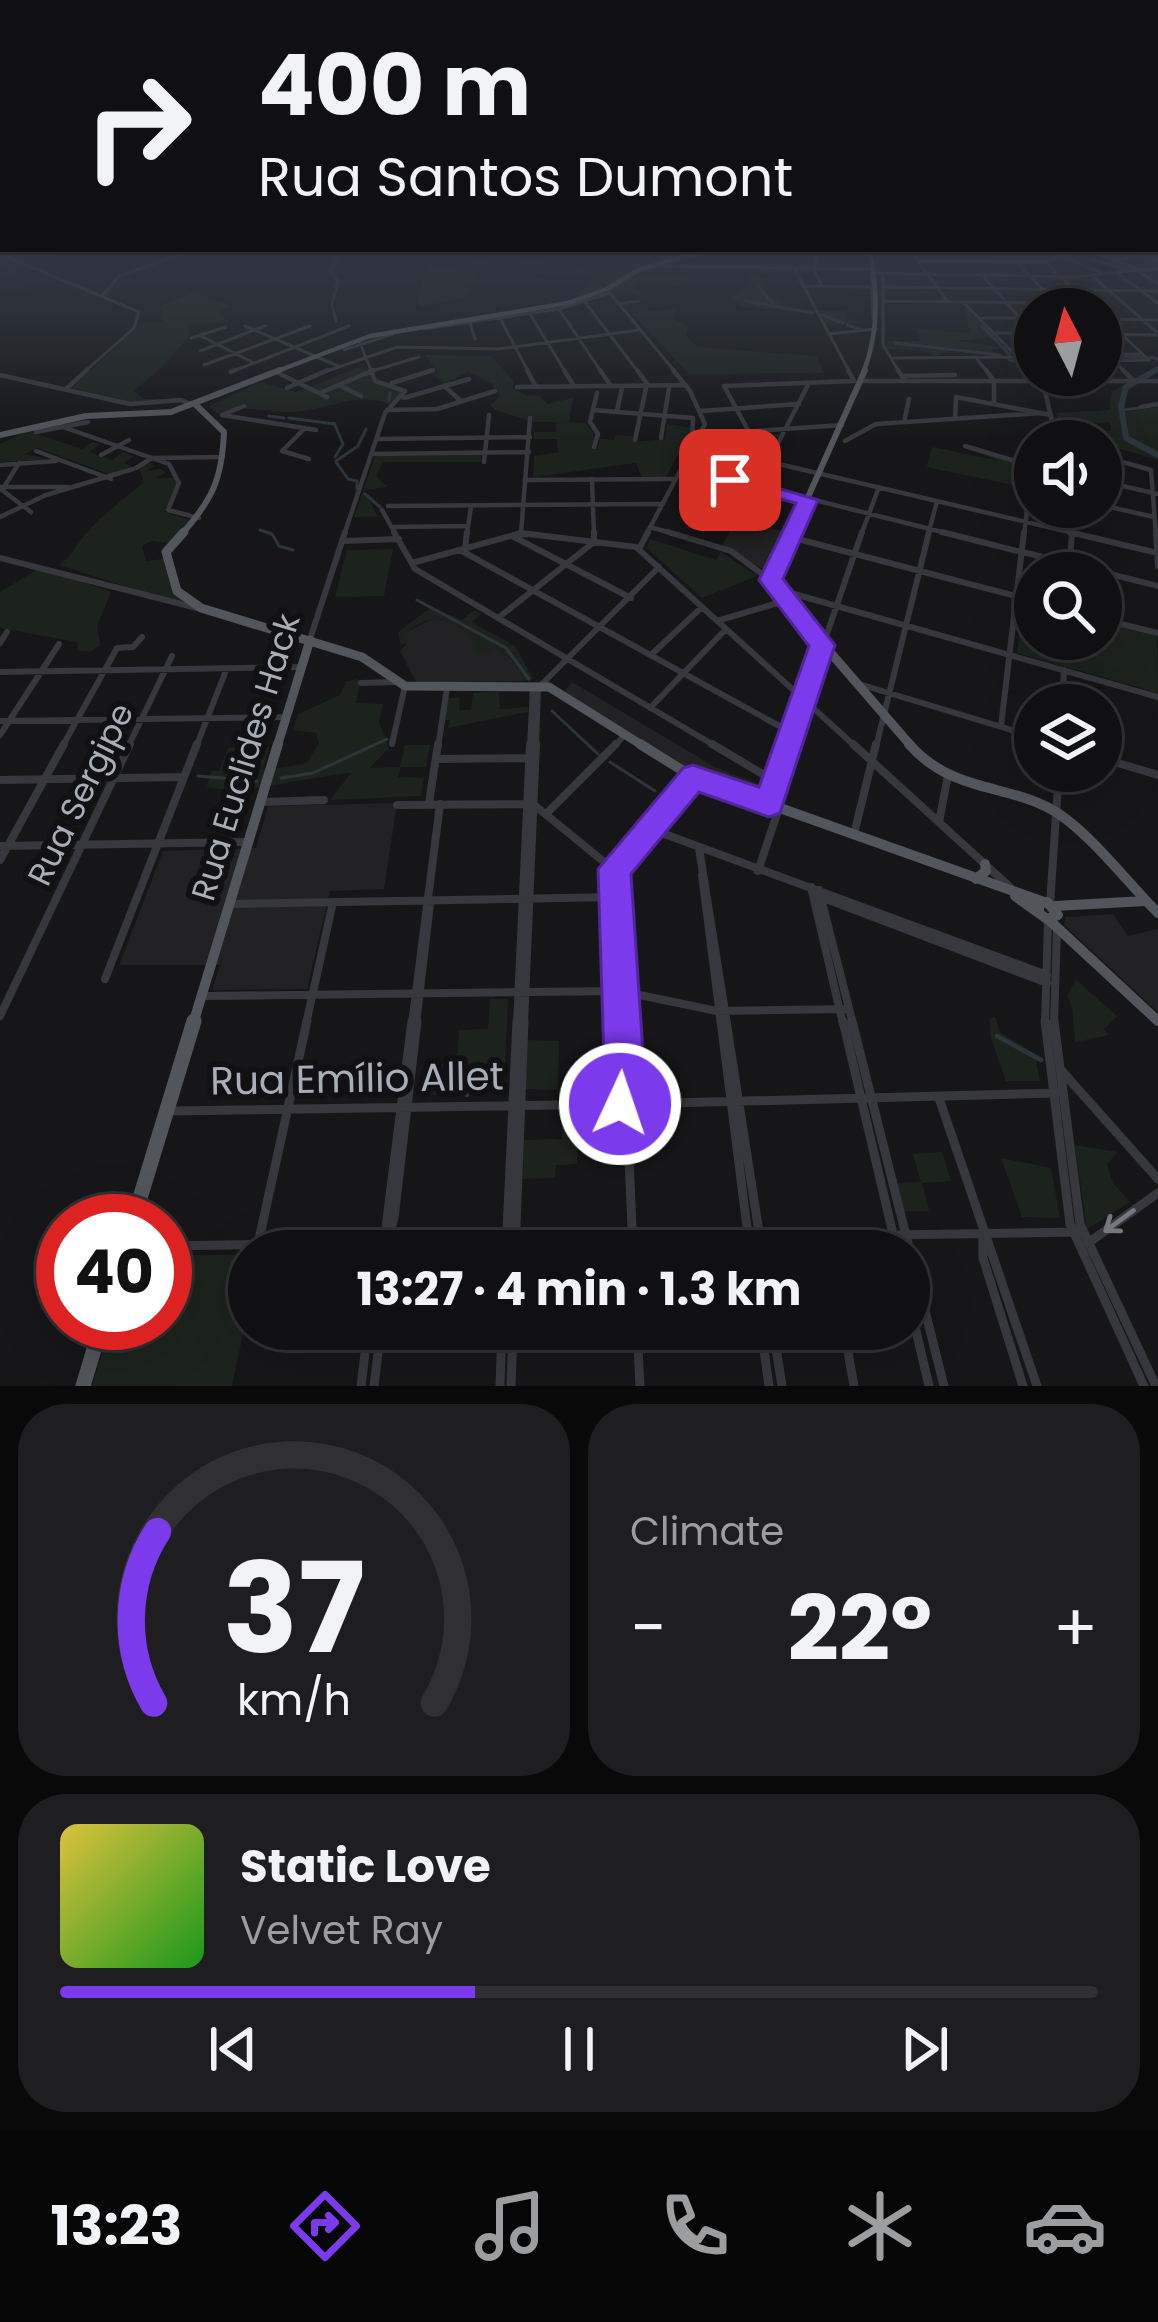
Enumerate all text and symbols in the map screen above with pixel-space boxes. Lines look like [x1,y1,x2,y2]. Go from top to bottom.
text: 400 m [258,27,531,144]
icon: right [60,48,216,204]
text: Rua Santos Dumont [258,139,793,215]
north arrow [1014,288,1122,396]
map controls [1014,288,1122,792]
button: sound [1014,420,1122,528]
pin [679,429,781,531]
icon: arrive [697,447,763,513]
button: search [1014,552,1122,660]
street label: Rua Euclides Hack [179,608,311,906]
button: layers [1014,684,1122,792]
street label: Rua Sergipe [16,695,145,893]
position arrow [557,1041,683,1167]
street label: Rua Emílio Allet [210,1048,504,1109]
speed limit sign: 40 [36,1194,192,1350]
one-way arrow [1103,1208,1136,1233]
text: 13:27 · 4 min · 1.3 km [357,1258,801,1321]
text: Climate [630,1504,784,1559]
text: 37 [223,1521,365,1696]
text: 22° [787,1565,932,1692]
text: − [630,1582,666,1674]
text: + [1053,1582,1098,1674]
text: km/h [237,1670,351,1730]
text: Static Love [240,1835,491,1898]
text: Velvet Ray [240,1903,443,1958]
icon: previous [200,2016,266,2082]
icon: pause [546,2016,612,2082]
icon: next [892,2016,958,2082]
icon: directions [283,2184,367,2268]
icon: music [468,2184,552,2268]
icon: phone [653,2184,737,2268]
icon: climate [838,2184,922,2268]
icon: car [1023,2184,1107,2268]
text: 13:23 [51,2188,182,2264]

